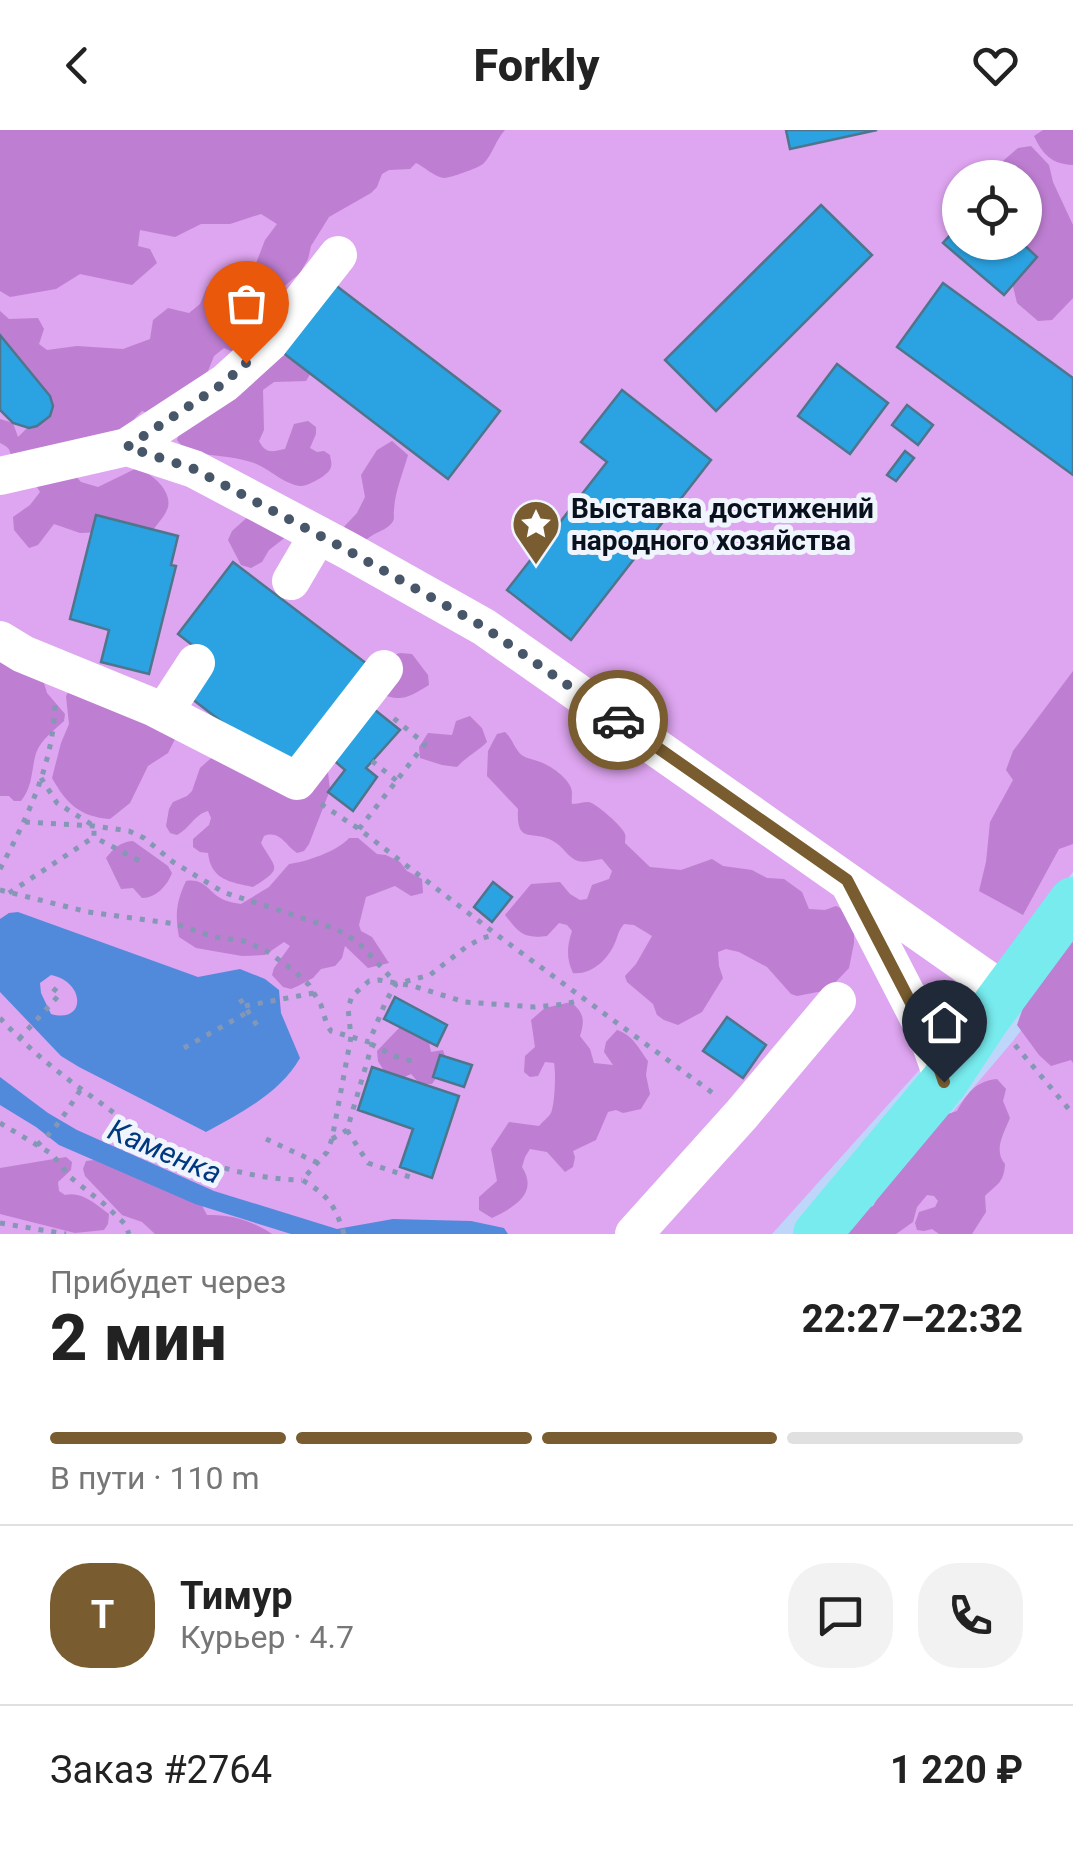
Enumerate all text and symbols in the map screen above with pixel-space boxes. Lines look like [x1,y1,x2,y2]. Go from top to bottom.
icon: back [50,38,105,93]
icon: heart [968,38,1023,93]
text: Forkly [474,39,599,92]
map controls [942,160,1042,260]
button: locate [942,160,1042,260]
pin [204,261,289,364]
icon: bag [219,276,274,331]
place label: Выставка достижений народного хозяйства [571,492,874,557]
place icon: Выставка достижений народного хозяйства [510,498,562,566]
courier [568,670,668,770]
icon: car [591,693,646,748]
pin [902,980,987,1083]
icon: home [917,995,972,1050]
water label: Каменка [103,1111,227,1191]
text: Прибудет через [50,1263,286,1301]
text: 22:27–22:32 [802,1297,1023,1341]
text: 2 мин [50,1300,227,1376]
text: В пути · 110 m [50,1459,260,1497]
button: chat [788,1563,893,1668]
button: phone [918,1563,1023,1668]
text: Тимур [180,1574,293,1618]
text: Т [91,1593,114,1637]
text: Курьер · 4.7 [180,1618,354,1656]
text: Заказ #2764 [50,1748,272,1792]
text: 1 220 ₽ [890,1748,1023,1792]

